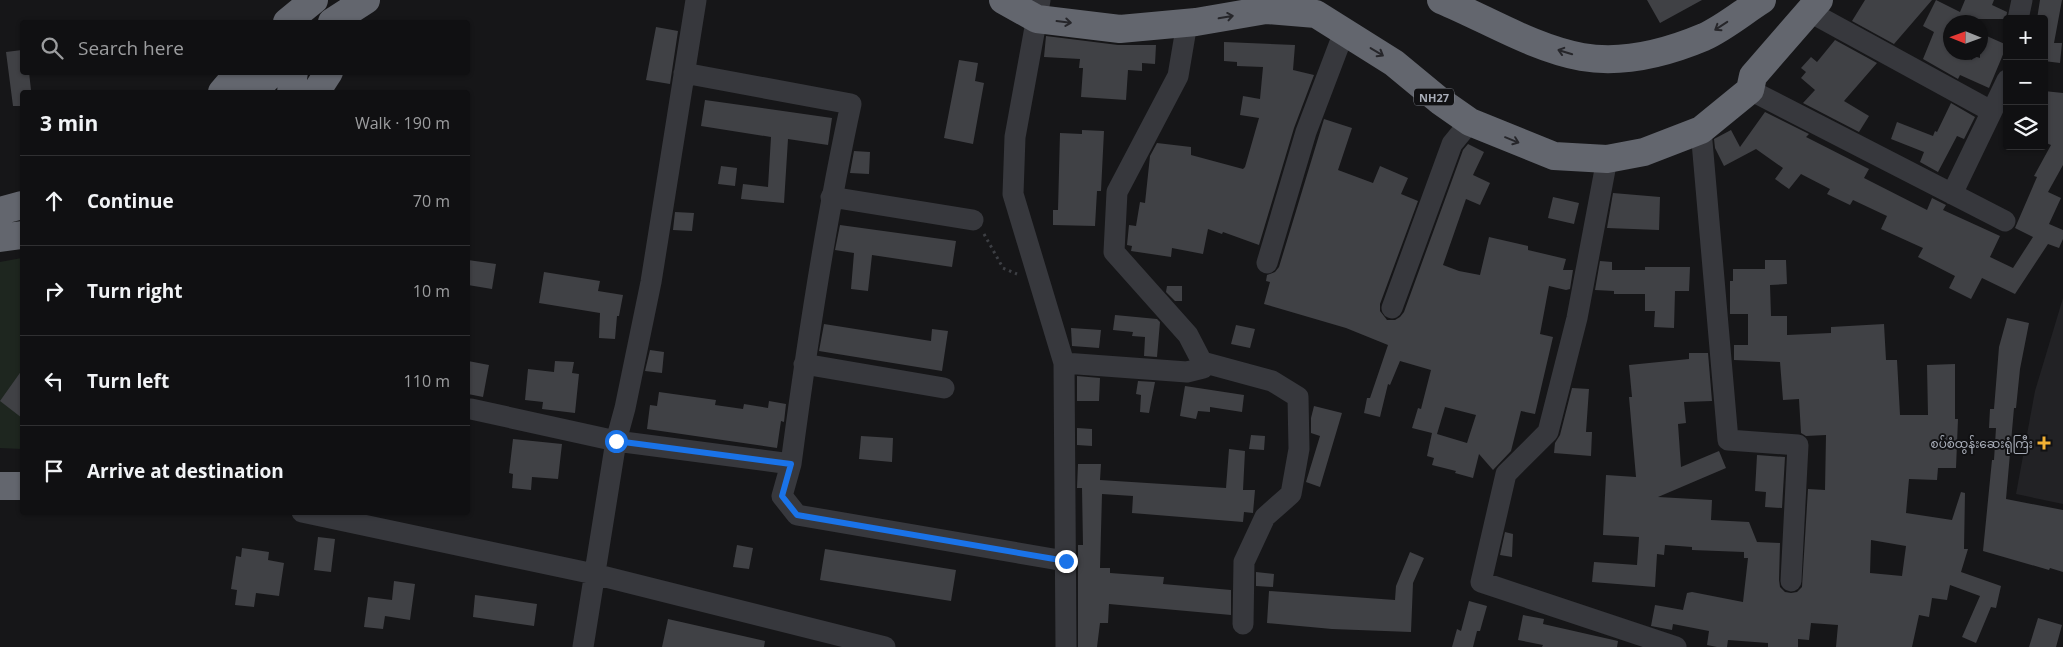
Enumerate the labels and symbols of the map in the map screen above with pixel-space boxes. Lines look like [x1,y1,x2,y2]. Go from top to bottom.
one-way arrow [1217,11,1233,21]
north arrow [1943,15,1988,60]
one-way arrow [1056,17,1072,27]
one-way arrow [1714,22,1728,32]
one-way arrow [1558,46,1574,56]
one-way arrow [1369,47,1383,57]
road number: NH27 [1414,88,1454,105]
one-way arrow [1504,136,1519,145]
route start [605,430,628,453]
place label: စပ်စံထွန်းဆေးရုံကြီး [1931,435,2033,454]
marker: စပ်စံထွန်းဆေးရုံကြီး [2037,436,2051,450]
route end [1055,550,1078,573]

